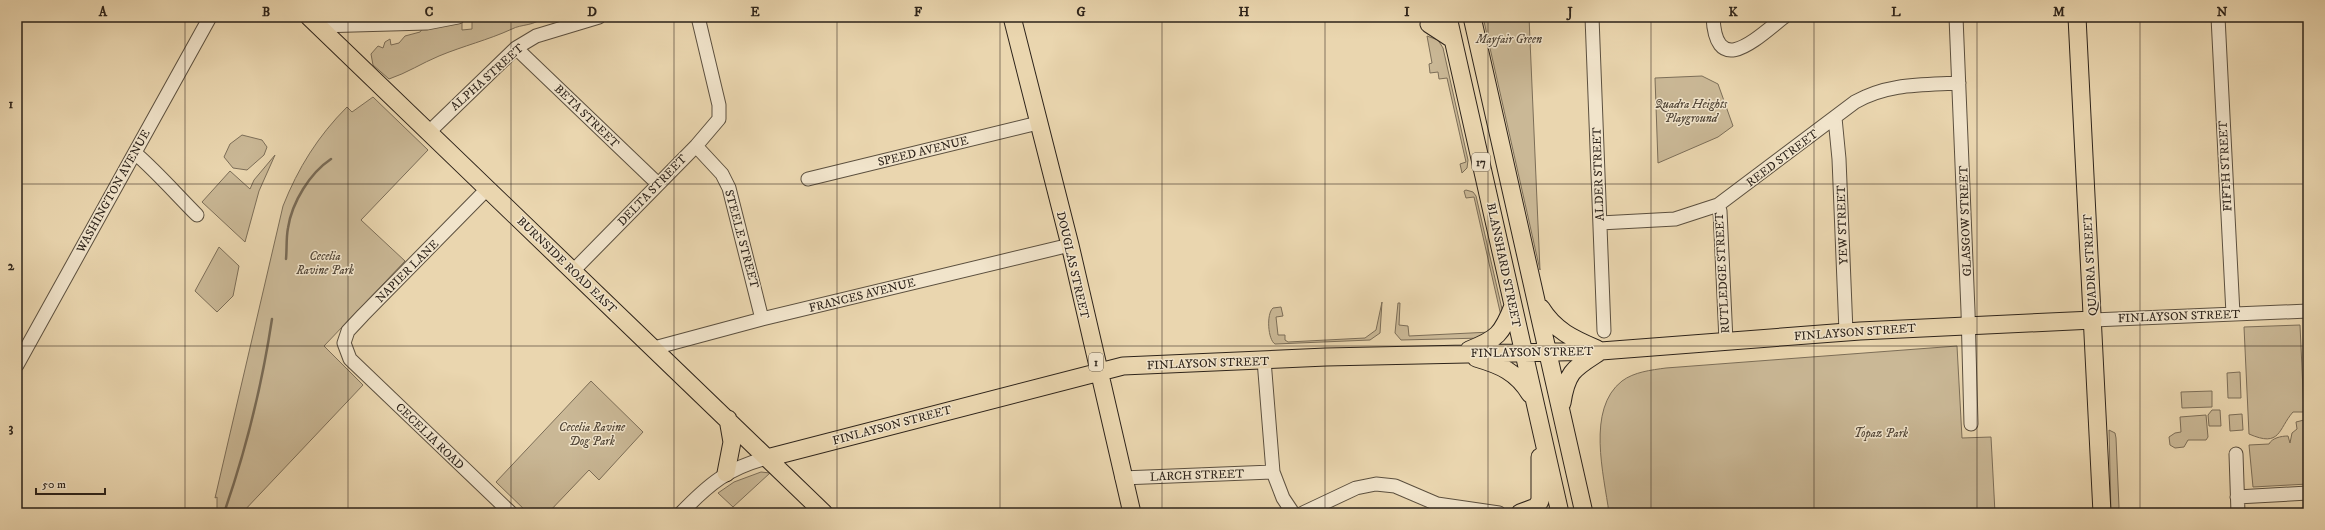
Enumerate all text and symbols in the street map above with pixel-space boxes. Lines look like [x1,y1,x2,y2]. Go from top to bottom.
text: A [98,4,108,20]
text: B [262,4,270,20]
text: C [425,4,434,20]
text: D [587,4,597,20]
text: E [750,4,760,20]
text: F [914,4,923,20]
text: G [1076,4,1086,20]
text: H [1239,4,1250,20]
text: I [1404,4,1410,20]
text: J [1565,4,1573,21]
text: K [1728,4,1738,20]
text: L [1891,4,1901,20]
text: M [2053,4,2065,20]
text: N [2217,4,2228,20]
park label: Mayfair Green [1475,32,1542,47]
street label: ALPHA STREET [448,41,527,114]
street label: BETA STREET [551,82,622,151]
text: 1 [9,96,14,112]
park label: Quadra Heights Playground [1655,97,1728,126]
street label: FIFTH STREET [2216,120,2235,212]
street label: WASHINGTON AVENUE [73,127,154,256]
street label: ALDER STREET [1589,127,1608,221]
street label: REED STREET [1743,127,1821,190]
street label: SPEED AVENUE [876,133,970,170]
street label: DELTA STREET [614,152,690,229]
road number: 17 [1472,153,1490,171]
street label: GLASGOW STREET [1956,165,1975,277]
street label: YEW STREET [1834,185,1851,265]
street label: STEELE STREET [721,188,762,290]
street label: BLANSHARD STREET [1483,202,1524,329]
street label: DOUGLAS STREET [1053,210,1092,320]
street label: RUTLEDGE STREET [1712,212,1733,334]
street label: BURNSIDE ROAD EAST [514,214,620,317]
street label: QUADRA STREET [2080,214,2101,316]
street label: NAPIER LANE [373,236,442,306]
park label: Cecelia Ravine Park [295,249,354,278]
text: 2 [8,258,15,274]
street label: FRANCES AVENUE [807,275,917,316]
street label: FINLAYSON STREET [2118,307,2240,326]
street label: FINLAYSON STREET [1793,321,1917,344]
street label: FINLAYSON STREET [1471,344,1593,361]
road number: 1 [1089,353,1103,371]
street label: FINLAYSON STREET [1147,354,1269,373]
street label: CECELIA ROAD [392,400,467,473]
street label: FINLAYSON STREET [831,402,953,449]
text: 3 [9,420,14,436]
park label: Cecelia Ravine Dog Park [559,420,626,449]
park label: Topaz Park [1854,426,1908,441]
street label: LARCH STREET [1150,466,1244,485]
scale bar [36,470,105,496]
text: 50 m [42,477,66,492]

